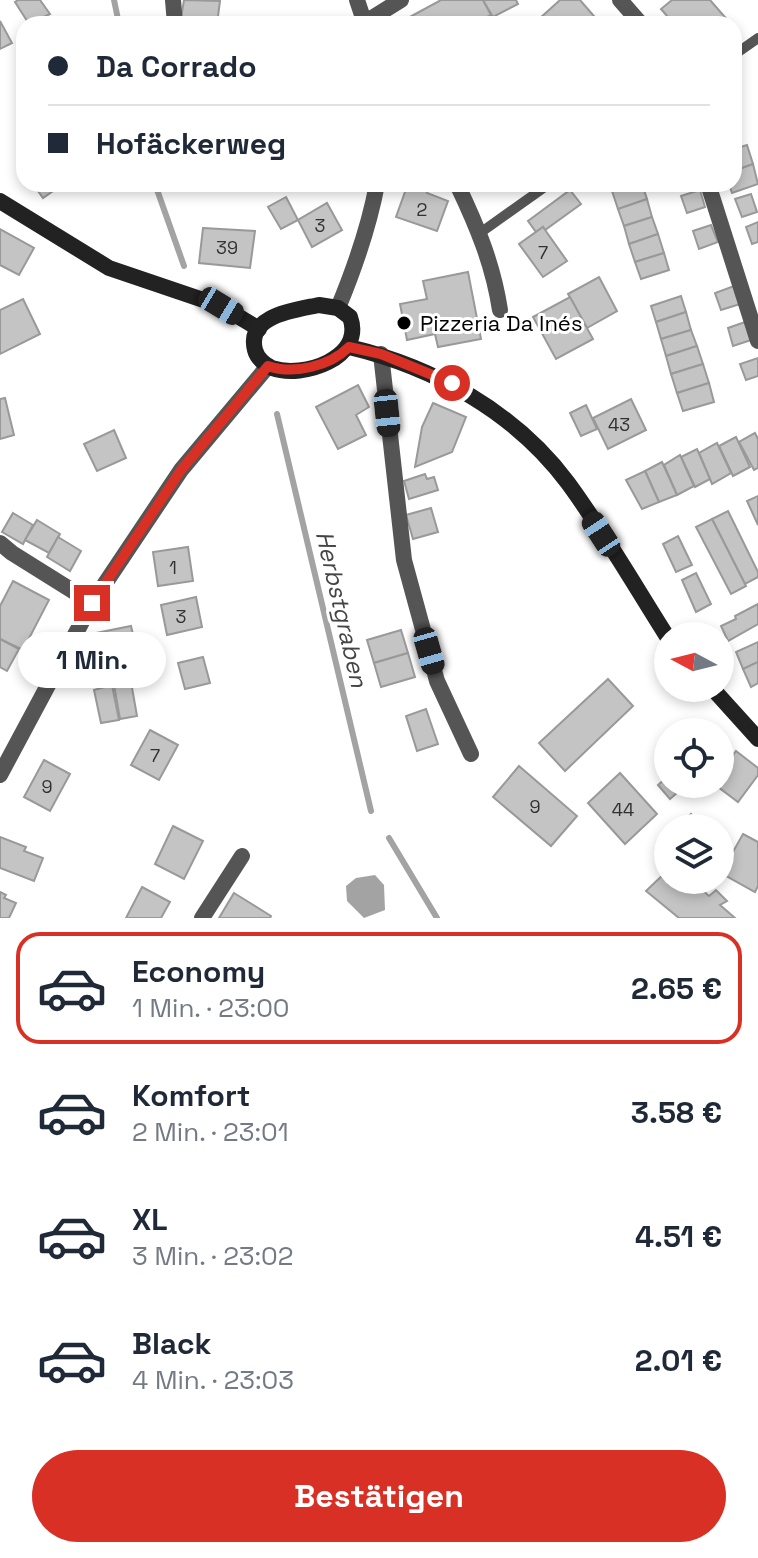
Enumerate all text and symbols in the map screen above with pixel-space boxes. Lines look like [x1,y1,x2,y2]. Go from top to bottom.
text: Da Corrado [96,47,257,86]
text: Hofäckerweg [96,124,286,163]
house number: 2 [417,198,427,221]
house number: 3 [315,214,325,237]
house number: 39 [216,236,238,259]
house number: 7 [538,241,548,264]
car [194,283,248,329]
place label: Pizzeria Da Inés [420,309,583,337]
marker: Pizzeria Da Inés [395,314,413,332]
route start [434,365,470,401]
car [373,388,401,438]
house number: 43 [608,413,630,436]
car [578,507,624,561]
water label: Herbstgraben [309,528,375,692]
house number: 1 [169,556,177,579]
route end [74,585,110,621]
house number: 3 [176,605,186,628]
north arrow [654,622,734,702]
map controls [654,622,734,894]
car [411,625,447,677]
callout: 1 Min. [18,631,166,687]
text: 1 Min. [56,643,128,677]
button: locate [654,718,734,798]
house number: 7 [150,744,160,767]
house number: 9 [41,775,53,798]
house number: 9 [529,795,541,818]
house number: 44 [612,798,634,821]
button: layers [654,814,734,894]
icon: car [36,952,108,1024]
text: Economy [132,952,265,991]
text: 2.65 € [631,969,722,1008]
text: 1 Min. · 23:00 [132,991,290,1025]
icon: car [36,1076,108,1148]
text: Komfort [132,1076,250,1115]
text: 3.58 € [631,1093,722,1132]
text: 2 Min. · 23:01 [132,1115,289,1149]
icon: car [36,1200,108,1272]
text: XL [132,1200,168,1239]
text: 4.51 € [635,1217,722,1256]
text: 3 Min. · 23:02 [132,1239,293,1273]
icon: car [36,1324,108,1396]
text: Black [132,1324,211,1363]
text: 2.01 € [635,1341,722,1380]
text: 4 Min. · 23:03 [132,1363,294,1397]
button: Bestätigen [32,1450,726,1542]

